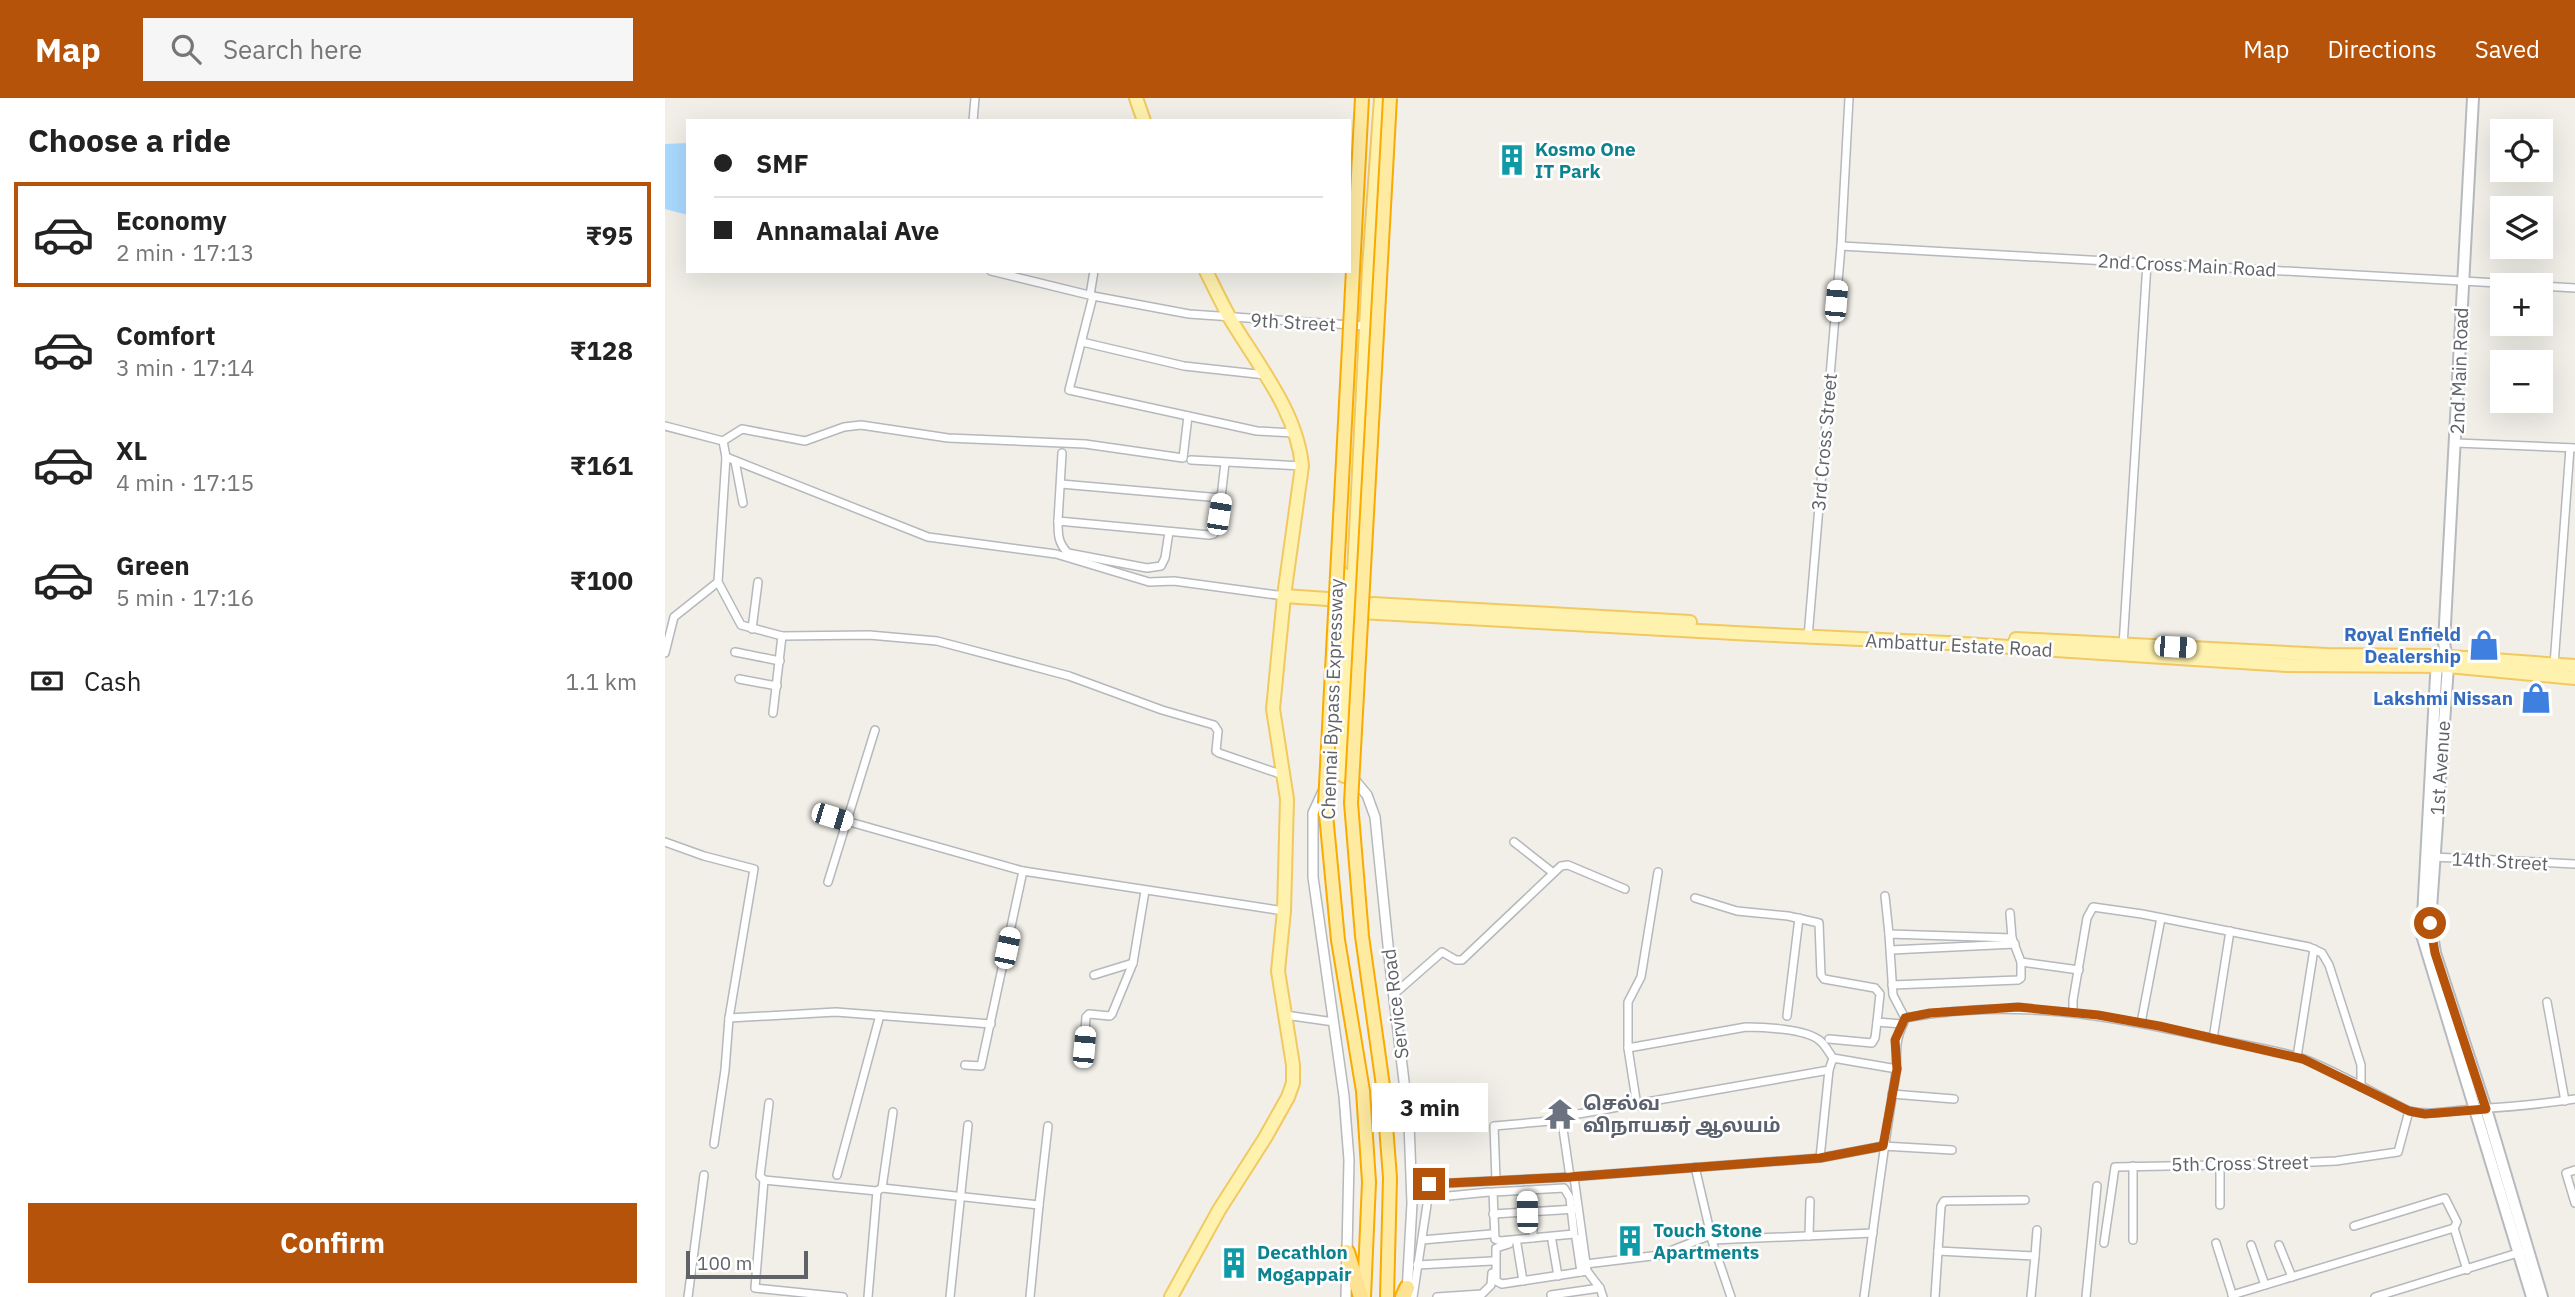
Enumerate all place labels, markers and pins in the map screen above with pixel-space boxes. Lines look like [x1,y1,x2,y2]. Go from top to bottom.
place label: Kosmo One IT Park [1535,137,1636,183]
building icon: Kosmo One IT Park [1495,143,1529,177]
place label: Royal Enfield Dealership [2344,622,2461,668]
shop icon: Royal Enfield Dealership [2467,628,2501,662]
shop icon: Lakshmi Nissan [2519,681,2553,715]
place label: Lakshmi Nissan [2373,686,2513,710]
place label: செல்வ விநாயகர் ஆலயம் [1583,1091,1781,1139]
temple icon: செல்வ விநாயகர் ஆலயம் [1543,1097,1577,1131]
place label: Touch Stone Apartments [1653,1218,1762,1264]
building icon: Touch Stone Apartments [1613,1224,1647,1258]
place label: Decathlon Mogappair [1257,1240,1352,1286]
building icon: Decathlon Mogappair [1217,1246,1251,1280]

